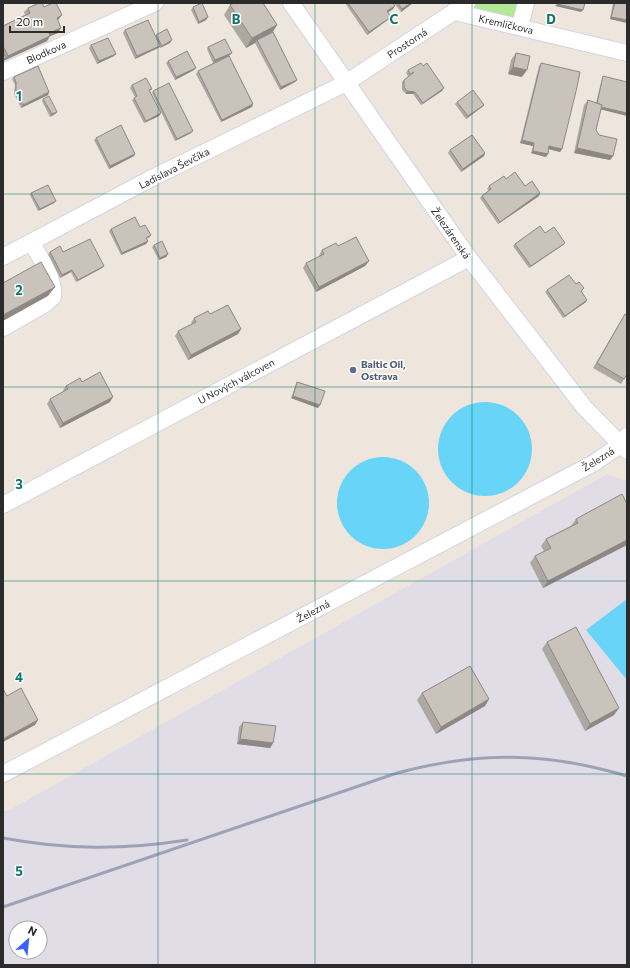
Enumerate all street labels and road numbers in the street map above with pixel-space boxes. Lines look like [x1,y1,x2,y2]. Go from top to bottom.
street label: Kremličkova [477,12,535,36]
street label: Prostorná [385,26,429,60]
street label: Blodkova [24,38,68,66]
street label: Ladislava Ševčíka [137,145,211,191]
street label: Železárenská [429,205,473,261]
street label: U Nových válcoven [196,356,276,406]
street label: Železná [580,444,616,474]
street label: Železná [294,597,332,625]

